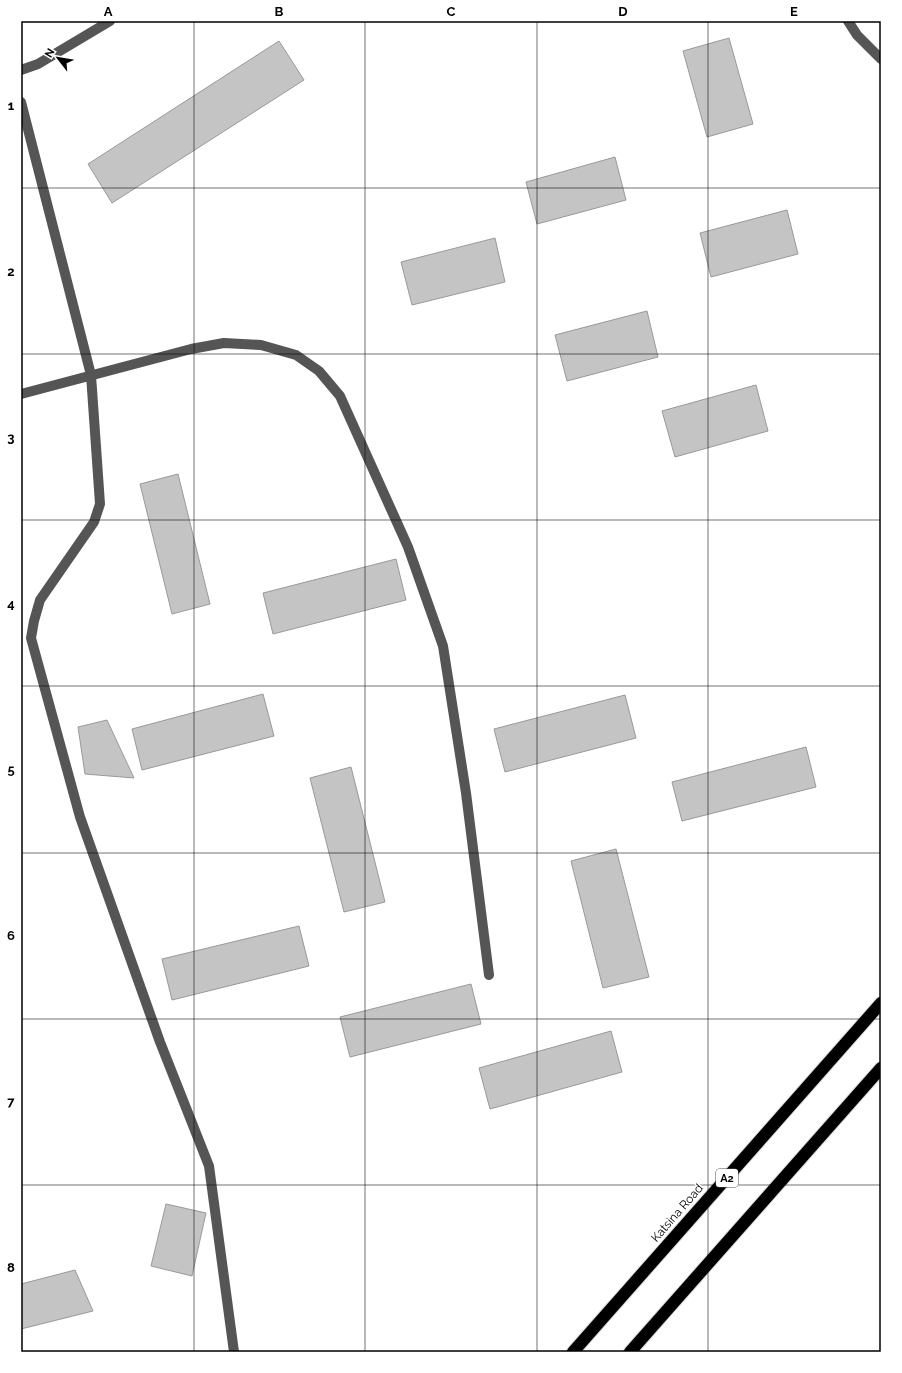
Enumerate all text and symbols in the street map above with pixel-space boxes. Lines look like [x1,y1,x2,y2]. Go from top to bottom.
text: A [104,4,113,19]
text: B [275,4,284,19]
text: C [447,4,456,19]
text: D [618,4,628,19]
text: E [790,4,798,19]
north arrow [38,38,78,78]
text: N [42,46,58,60]
text: 1 [8,98,15,113]
text: 2 [7,264,15,279]
text: 3 [7,430,15,445]
text: 4 [7,596,15,611]
text: 5 [7,762,15,777]
text: 6 [7,928,15,943]
text: 7 [7,1094,15,1109]
road number: A2 [716,1169,738,1187]
street label: Katsina Road [648,1181,706,1245]
text: 8 [7,1260,15,1275]

